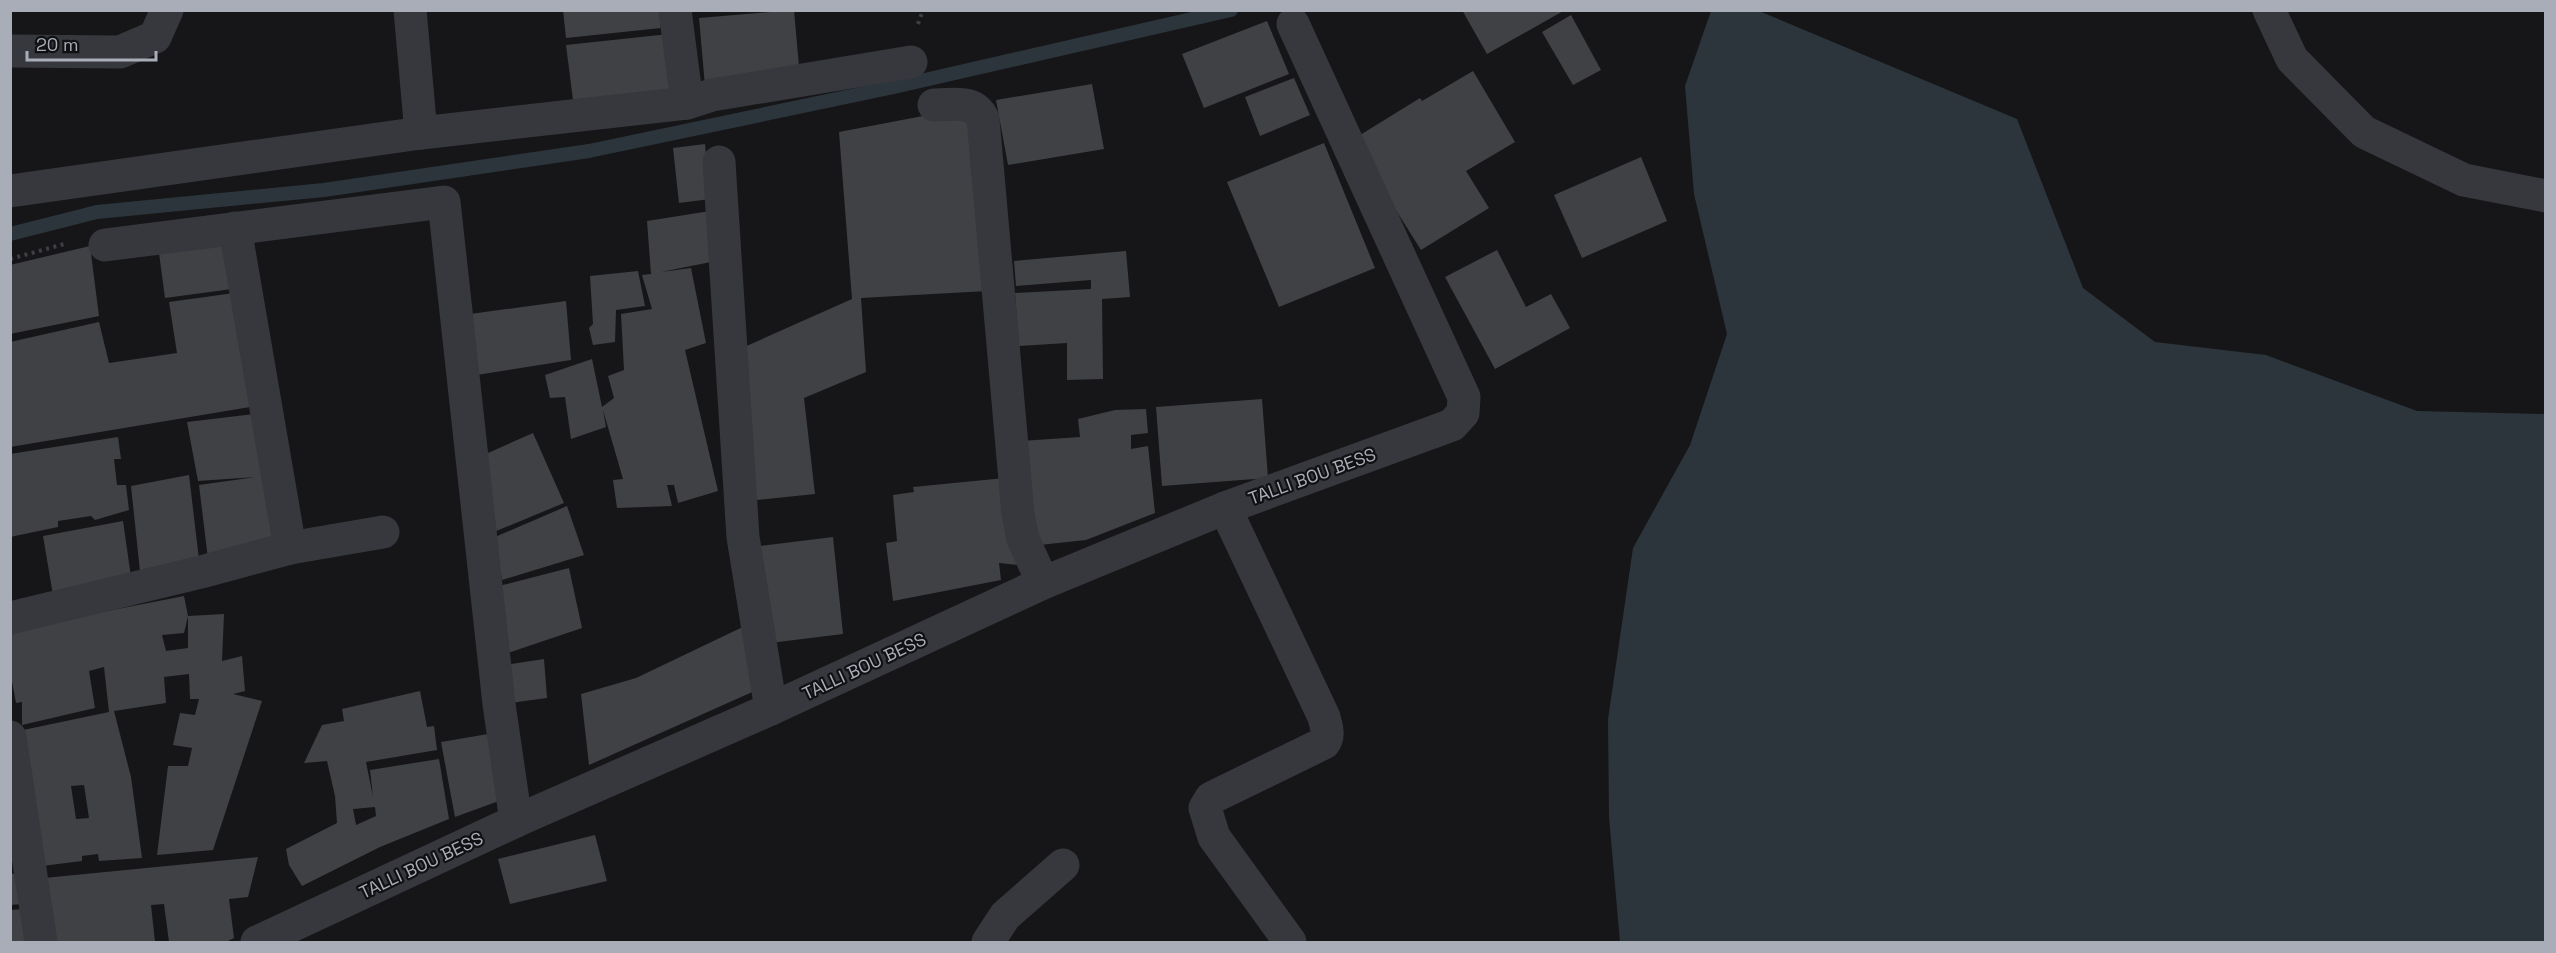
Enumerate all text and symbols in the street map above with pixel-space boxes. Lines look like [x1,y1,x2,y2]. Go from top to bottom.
scale bar [27,24,156,62]
text: 20 m [36,33,79,56]
street label: TALLI BOU BESS [1245,442,1379,510]
street label: TALLI BOU BESS [798,627,930,705]
street label: TALLI BOU BESS [355,826,487,904]

